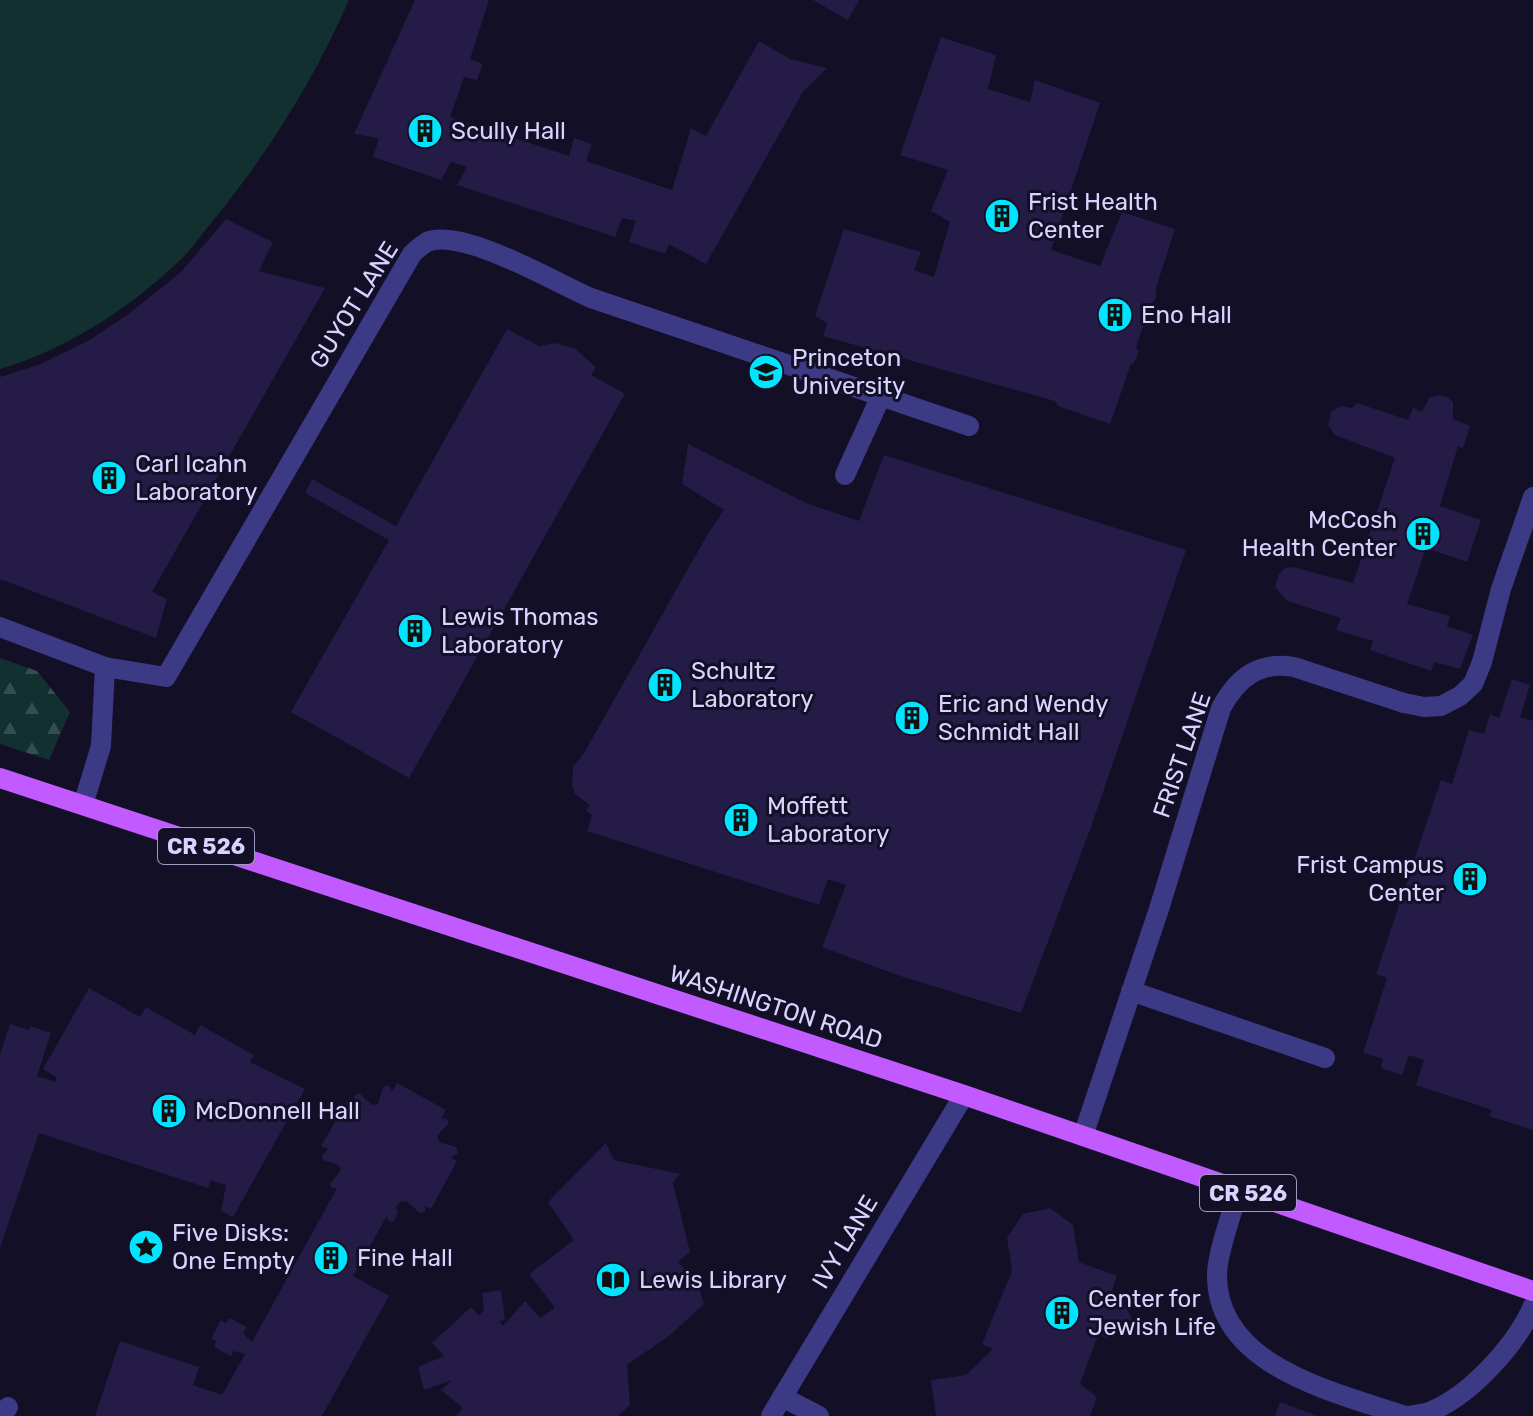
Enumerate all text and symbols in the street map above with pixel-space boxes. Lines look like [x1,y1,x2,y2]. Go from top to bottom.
building icon: Scully Hall [406,112,444,150]
place label: Scully Hall [451,117,566,145]
place label: Frist Health Center [1028,188,1158,244]
building icon: Frist Health Center [983,197,1021,235]
street label: GUYOT LANE [304,237,404,373]
building icon: Eno Hall [1096,296,1134,334]
place label: Eno Hall [1141,301,1232,329]
place label: Princeton University [792,344,905,400]
school or university icon: Princeton University [747,353,785,391]
place label: Carl Icahn Laboratory [135,450,257,506]
building icon: Carl Icahn Laboratory [90,459,128,497]
place label: McCosh Health Center [1242,506,1397,562]
building icon: McCosh Health Center [1404,515,1442,553]
place label: Lewis Thomas Laboratory [441,603,599,659]
building icon: Lewis Thomas Laboratory [396,612,434,650]
place label: Schultz Laboratory [691,657,813,713]
building icon: Schultz Laboratory [646,666,684,704]
street label: FRIST LANE [1147,688,1217,822]
place label: Eric and Wendy Schmidt Hall [938,690,1108,746]
building icon: Eric and Wendy Schmidt Hall [893,699,931,737]
place label: Moffett Laboratory [767,792,889,848]
building icon: Moffett Laboratory [722,801,760,839]
road number: CR 526 [158,828,254,864]
place label: Frist Campus Center [1296,851,1444,907]
building icon: Frist Campus Center [1451,860,1489,898]
street label: WASHINGTON ROAD [666,959,886,1055]
building icon: McDonnell Hall [150,1092,188,1130]
place label: McDonnell Hall [195,1097,360,1125]
road number: CR 526 [1200,1175,1296,1211]
street label: IVY LANE [806,1190,884,1294]
place label: Five Disks: One Empty [172,1219,295,1275]
place icon: Five Disks: One Empty [127,1228,165,1266]
building icon: Fine Hall [312,1239,350,1277]
place label: Fine Hall [357,1244,453,1272]
library icon: Lewis Library [594,1261,632,1299]
place label: Lewis Library [639,1266,787,1294]
place label: Center for Jewish Life [1088,1285,1216,1341]
building icon: Center for Jewish Life [1043,1294,1081,1332]

